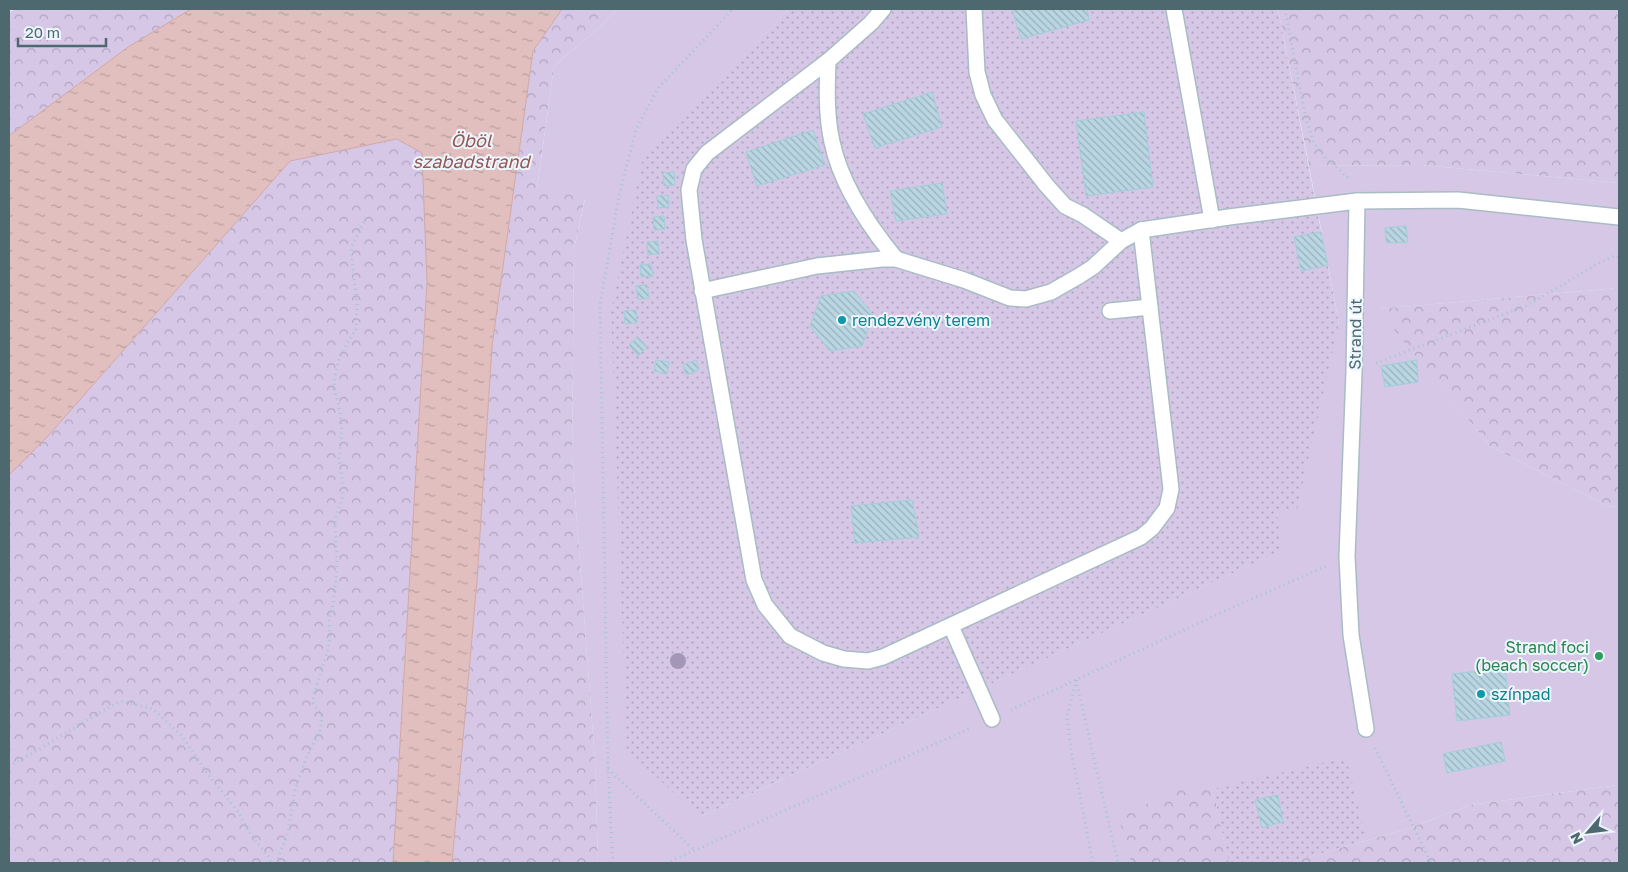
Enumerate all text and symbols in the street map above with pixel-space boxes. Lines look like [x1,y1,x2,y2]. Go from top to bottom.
scale bar [18,15,105,47]
text: 20 m [25,23,60,41]
water label: Öböl szabadstrand [412,129,531,172]
street label: Strand út [1344,298,1366,370]
place label: rendezvény terem [852,310,990,330]
marker: rendezvény terem [836,314,848,326]
place label: Strand foci (beach soccer) [1475,637,1589,675]
marker: Strand foci (beach soccer) [1593,650,1605,662]
place label: színpad [1491,684,1551,704]
marker: színpad [1475,688,1487,700]
north arrow [1563,807,1613,857]
text: N [1566,830,1586,847]

